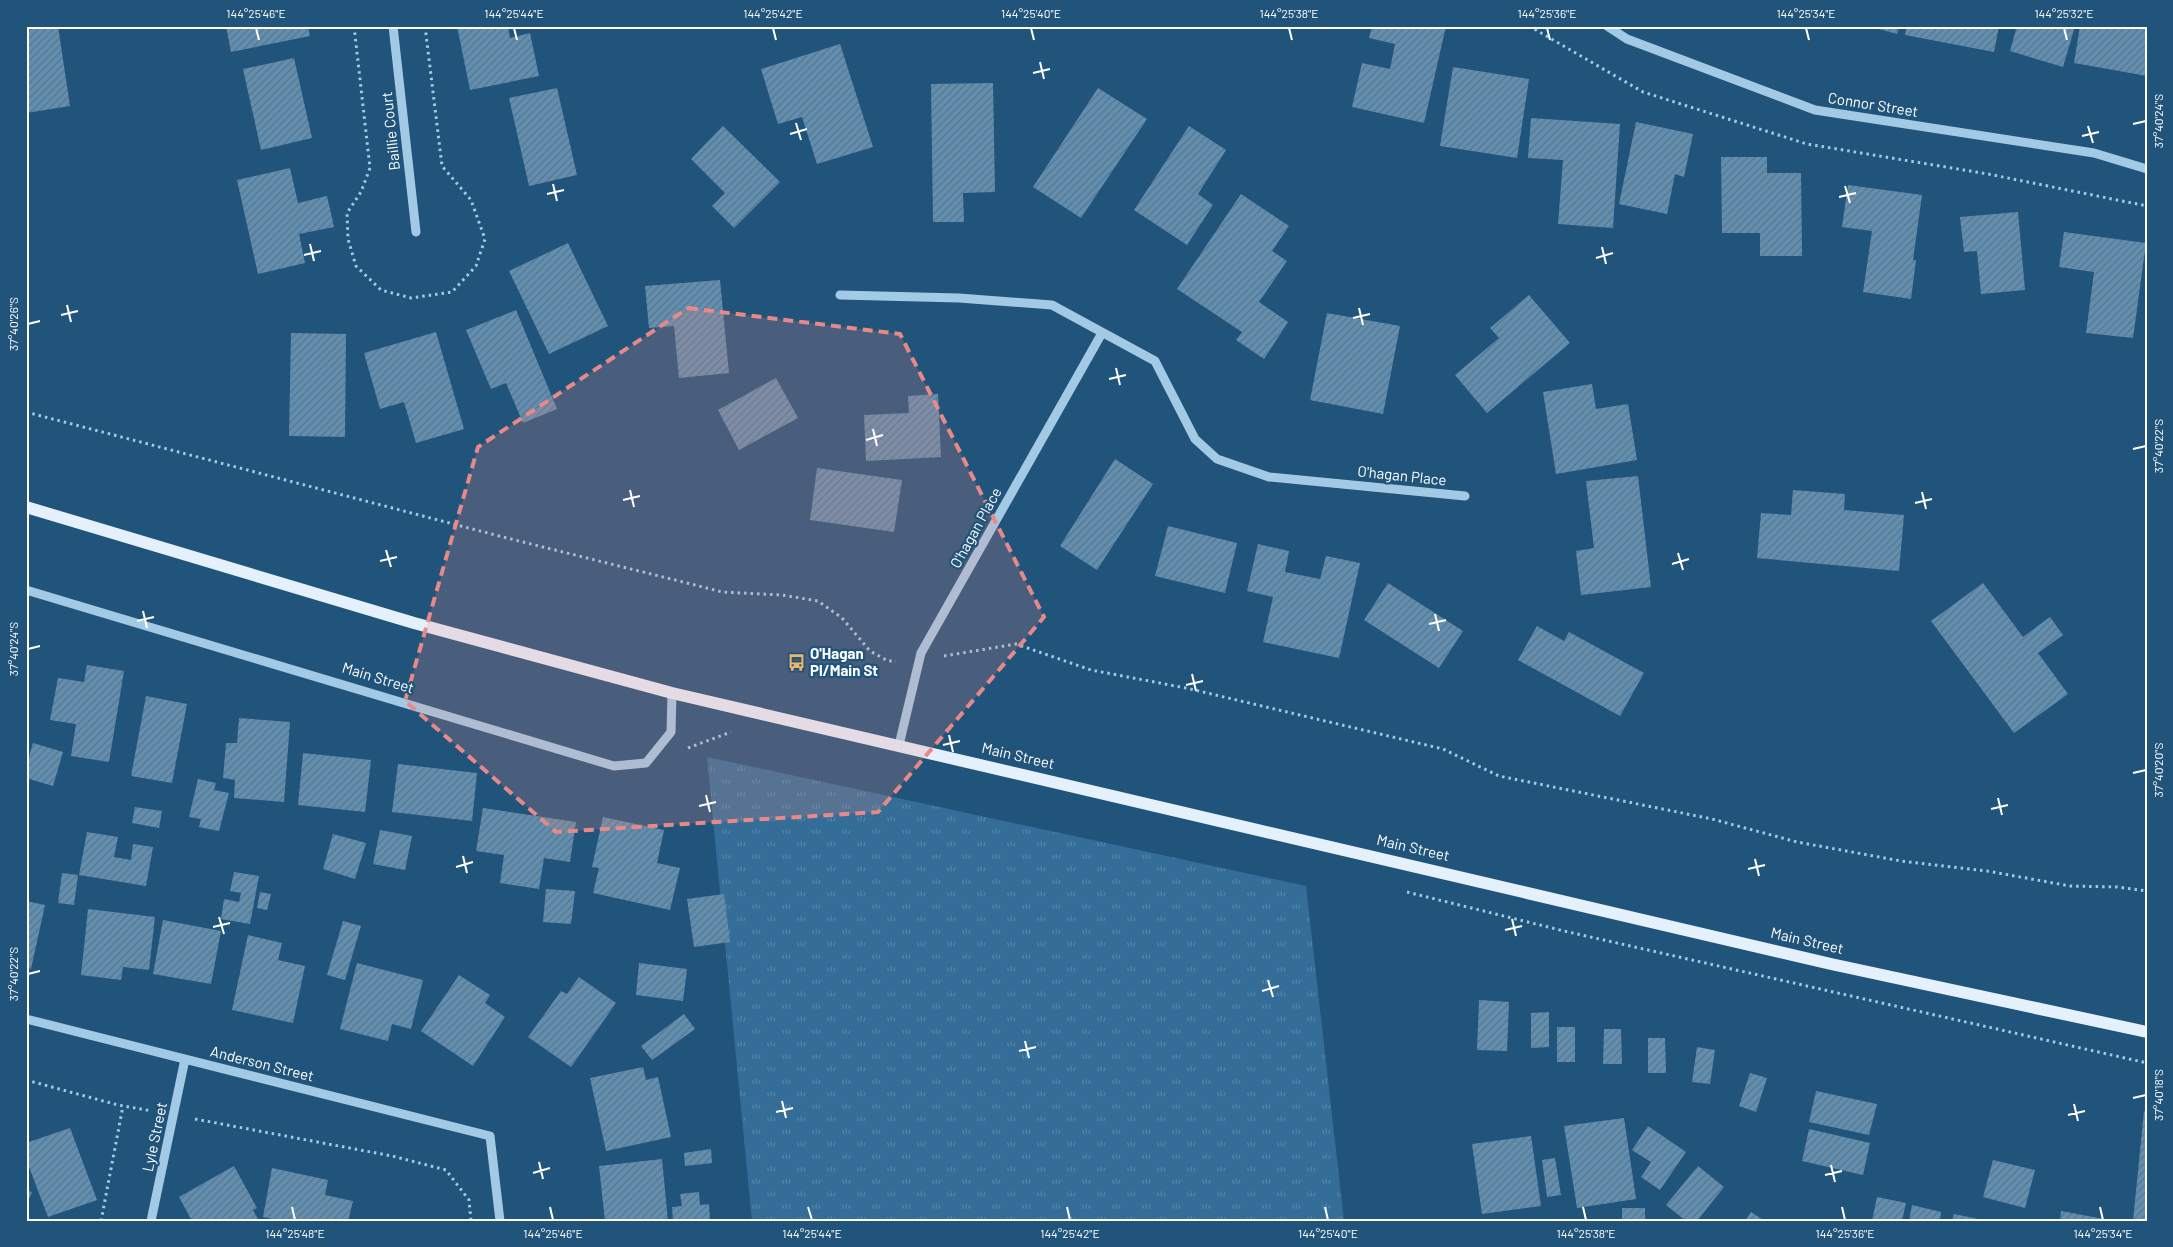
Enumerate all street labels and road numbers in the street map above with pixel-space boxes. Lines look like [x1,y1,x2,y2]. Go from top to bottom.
street label: Connor Street [1827,88,1919,120]
street label: Baillie Court [377,91,403,171]
street label: O'hagan Place [1357,461,1448,489]
street label: O'hagan Place [946,484,1005,571]
street label: Main Street [340,658,416,697]
street label: Main Street [980,738,1056,772]
street label: Main Street [1375,830,1451,864]
street label: Main Street [1769,923,1845,957]
street label: Anderson Street [209,1041,316,1085]
street label: Lyle Street [138,1100,170,1173]

